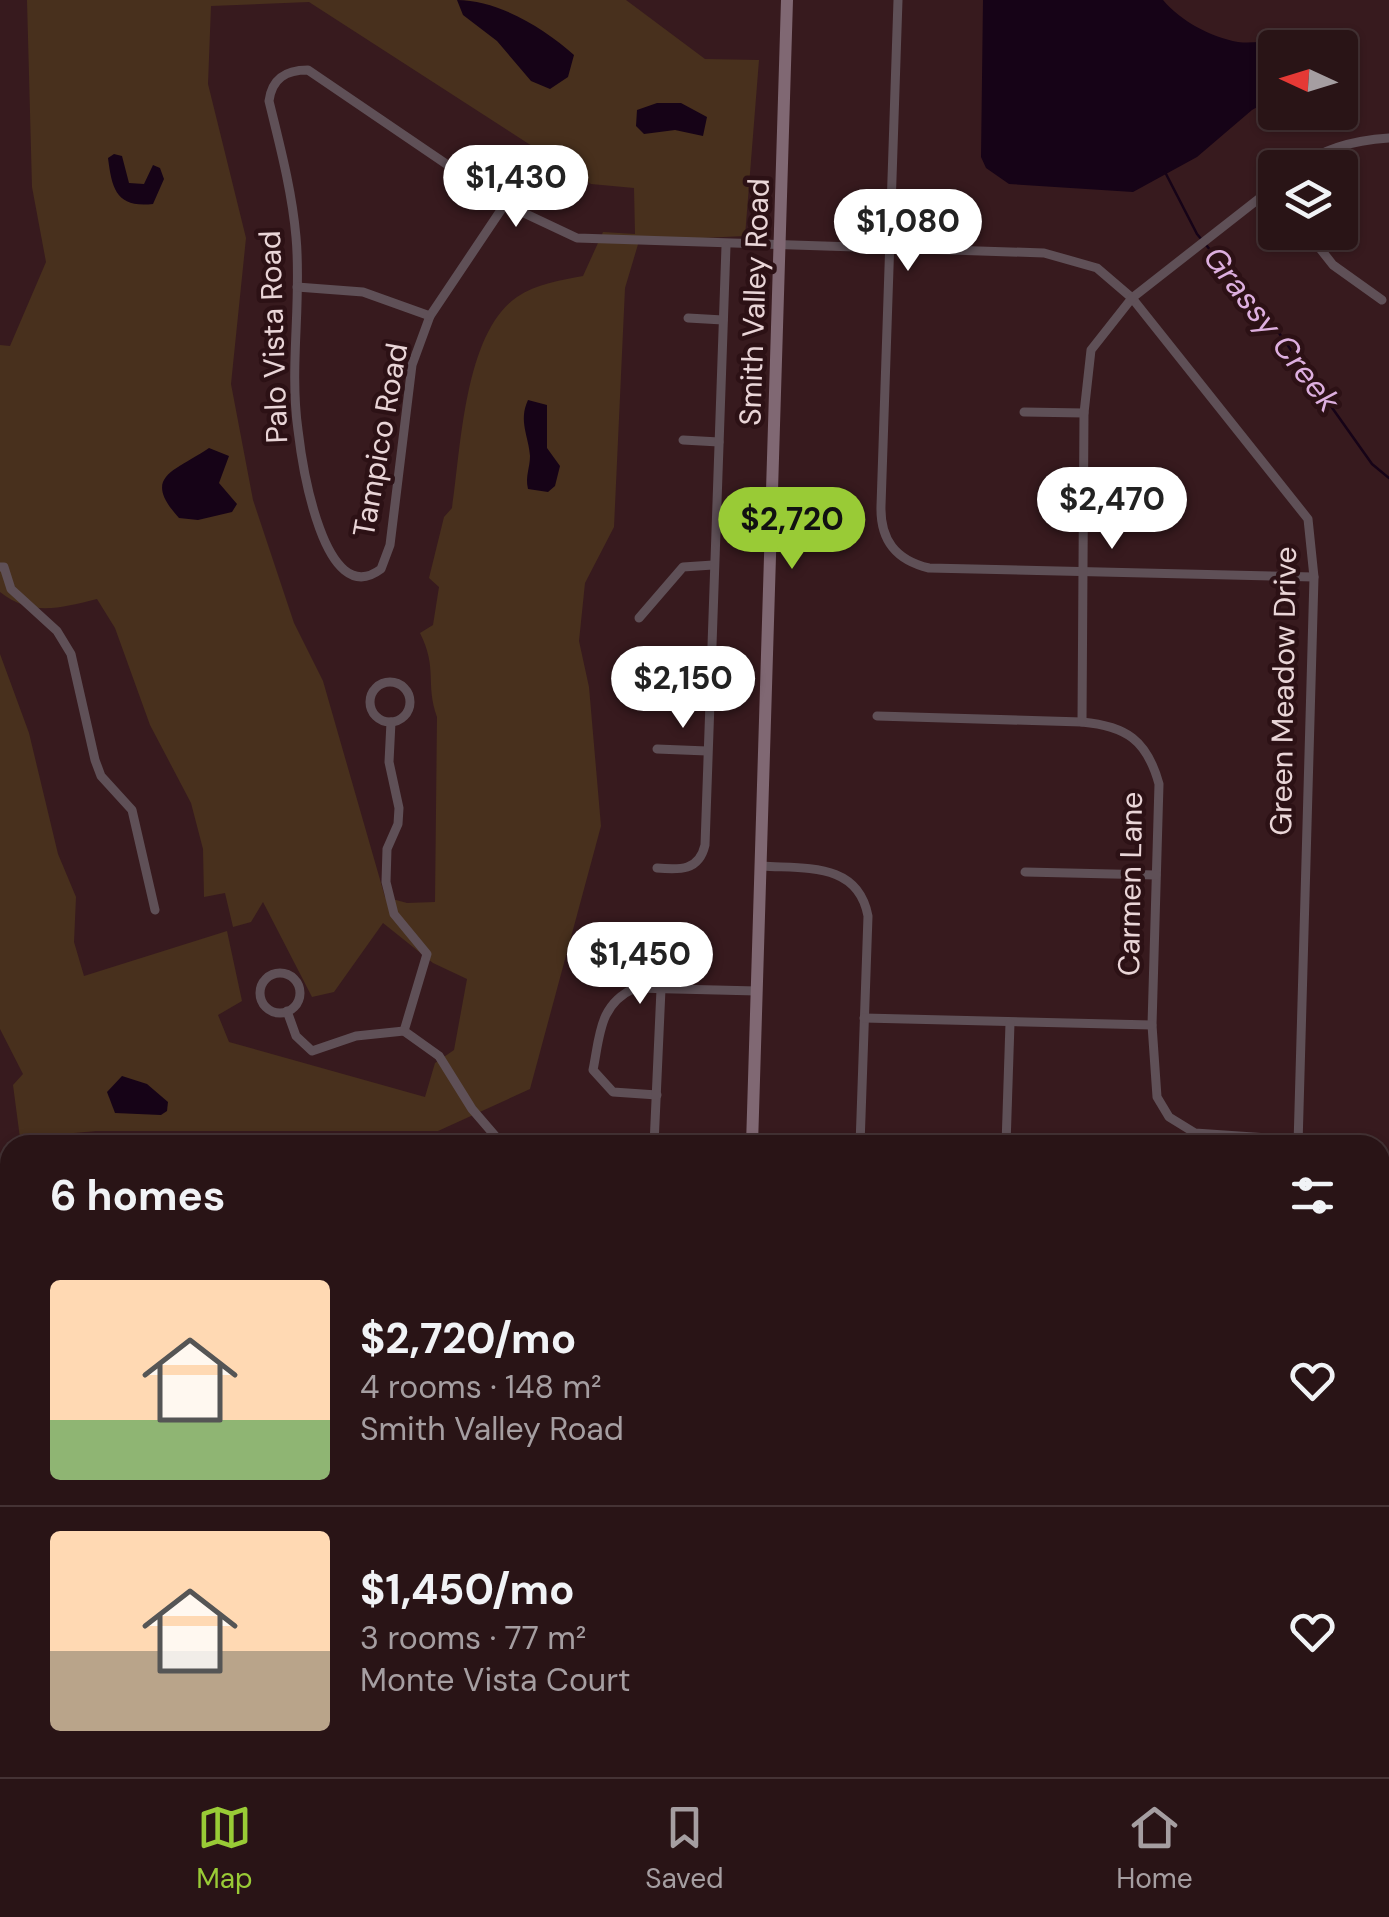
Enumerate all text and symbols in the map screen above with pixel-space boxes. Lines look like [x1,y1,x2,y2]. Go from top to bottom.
north arrow [1258,30,1358,130]
map controls [1258,30,1358,250]
pin: $1,430 [435,145,597,230]
button: layers [1258,150,1358,250]
text: $1,430 [465,156,567,198]
street label: Smith Valley Road [730,178,778,426]
pin: $1,080 [827,189,989,274]
text: $1,080 [856,200,960,242]
street label: Palo Vista Road [250,230,296,444]
water label: Grassy Creek [1194,237,1350,421]
street label: Tampico Road [344,340,416,540]
pin: $2,470 [1031,467,1193,552]
text: $2,470 [1059,478,1165,520]
pin: $2,720 [711,487,873,572]
text: $2,720 [740,498,844,540]
street label: Green Meadow Drive [1261,546,1305,836]
pin: $2,150 [602,646,764,731]
text: $2,150 [633,657,733,699]
street label: Carmen Lane [1109,792,1151,976]
pin: $1,450 [559,922,721,1007]
text: $1,450 [589,933,691,975]
text: 6 homes [50,1168,225,1223]
icon: filters [1285,1168,1340,1223]
text: $2,720/mo [360,1311,576,1366]
icon: home [130,1320,250,1440]
icon: heart [1285,1353,1340,1408]
text: 4 rooms · 148 m² [360,1366,602,1408]
text: Smith Valley Road [360,1408,624,1450]
text: $1,450/mo [360,1562,575,1617]
icon: home [130,1571,250,1691]
icon: heart [1285,1604,1340,1659]
text: 3 rooms · 77 m² [360,1617,586,1659]
text: Monte Vista Court [360,1659,631,1701]
tab: Map [196,1800,253,1897]
tab: Saved [645,1800,724,1897]
tab: Home [1116,1800,1193,1897]

